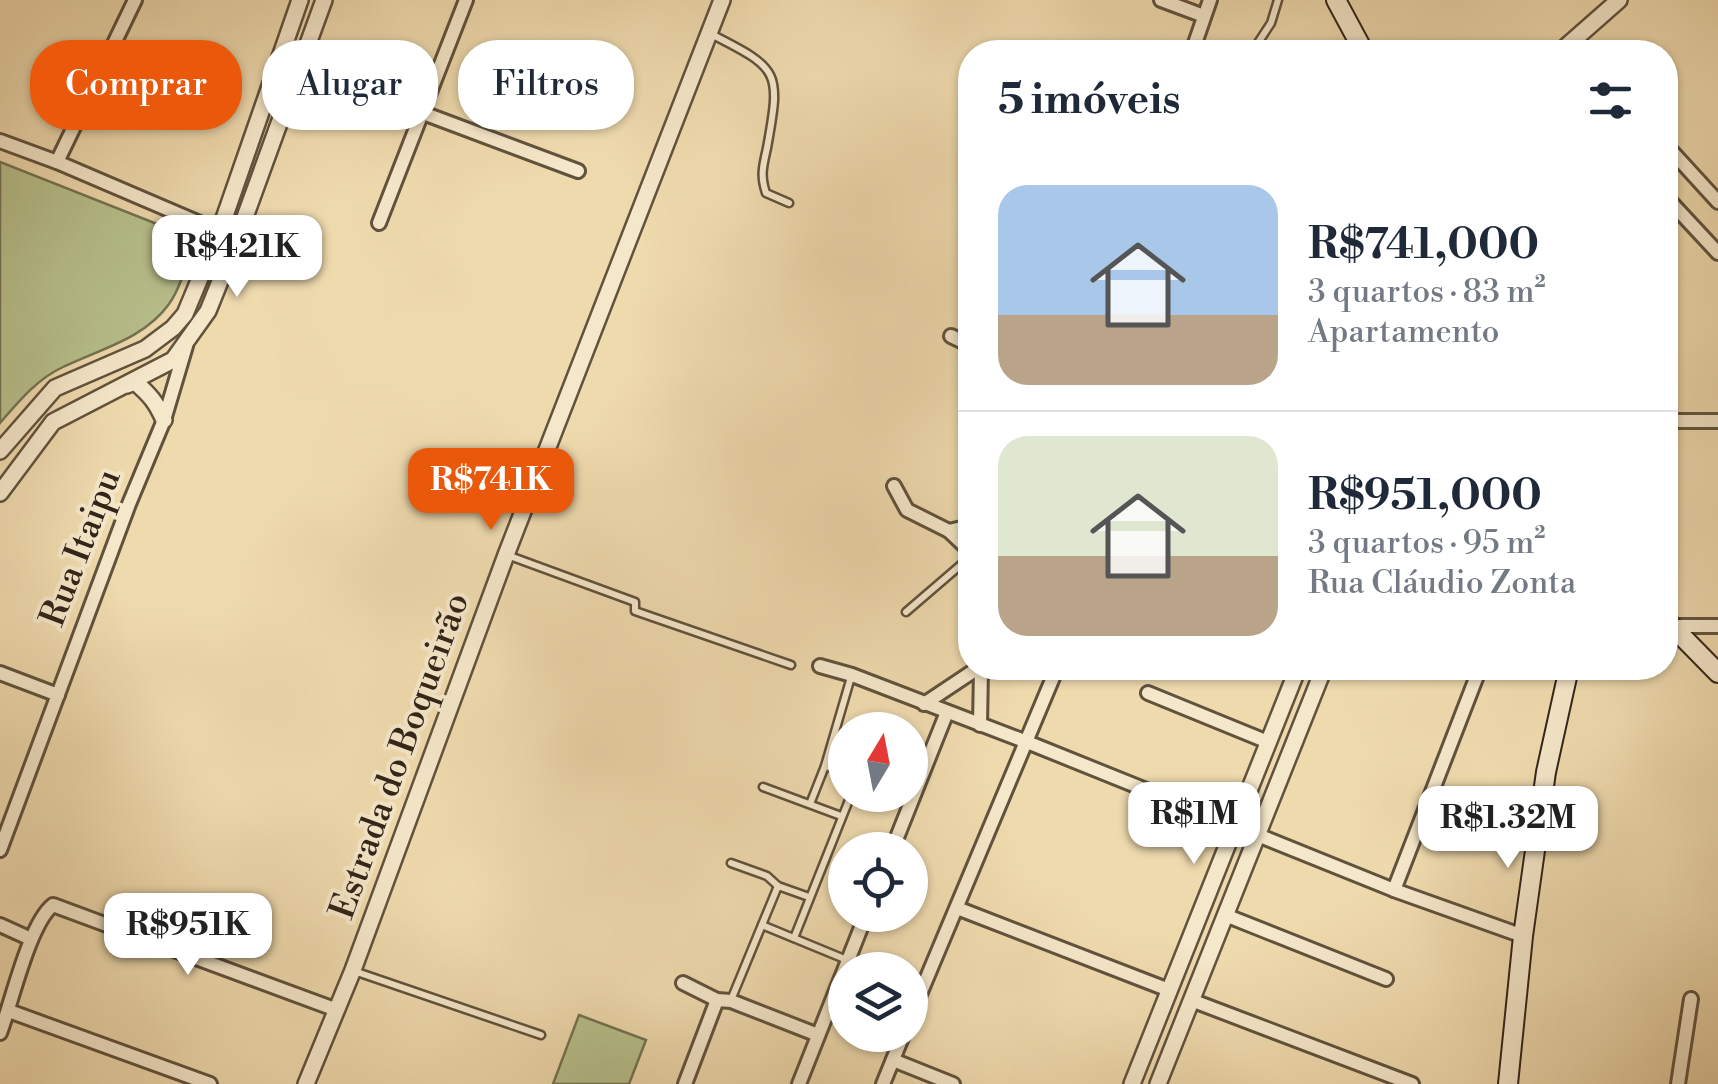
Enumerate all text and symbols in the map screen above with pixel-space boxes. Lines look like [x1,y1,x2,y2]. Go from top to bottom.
chip: Comprar [30,40,242,130]
chip: Alugar [262,40,438,130]
chip: Filtros [458,40,634,130]
icon: filters [1583,73,1638,128]
text: 5 imóveis [998,74,1181,127]
pin: R$421K [156,215,318,300]
text: R$741,000 [1308,219,1539,272]
icon: home [1078,225,1198,345]
text: R$421K [174,227,300,267]
text: 3 quartos · 83 m² [1308,272,1546,312]
text: Apartamento [1308,312,1500,352]
pin: R$741K [410,448,572,533]
text: R$741K [430,460,552,500]
street label: Rua Itaipu [31,463,131,633]
text: R$951,000 [1308,470,1542,523]
icon: home [1078,476,1198,596]
text: 3 quartos · 95 m² [1308,523,1545,563]
text: Rua Cláudio Zonta [1308,563,1576,603]
street label: Estrada do Boqueirão [321,587,479,925]
north arrow [828,712,928,812]
map controls [828,712,928,1052]
pin: R$1M [1135,782,1253,867]
pin: R$1.32M [1416,786,1600,871]
text: R$1M [1150,794,1238,834]
text: R$1.32M [1440,798,1576,838]
button: locate [828,832,928,932]
pin: R$951K [107,893,269,978]
text: R$951K [126,905,250,945]
button: layers [828,952,928,1052]

